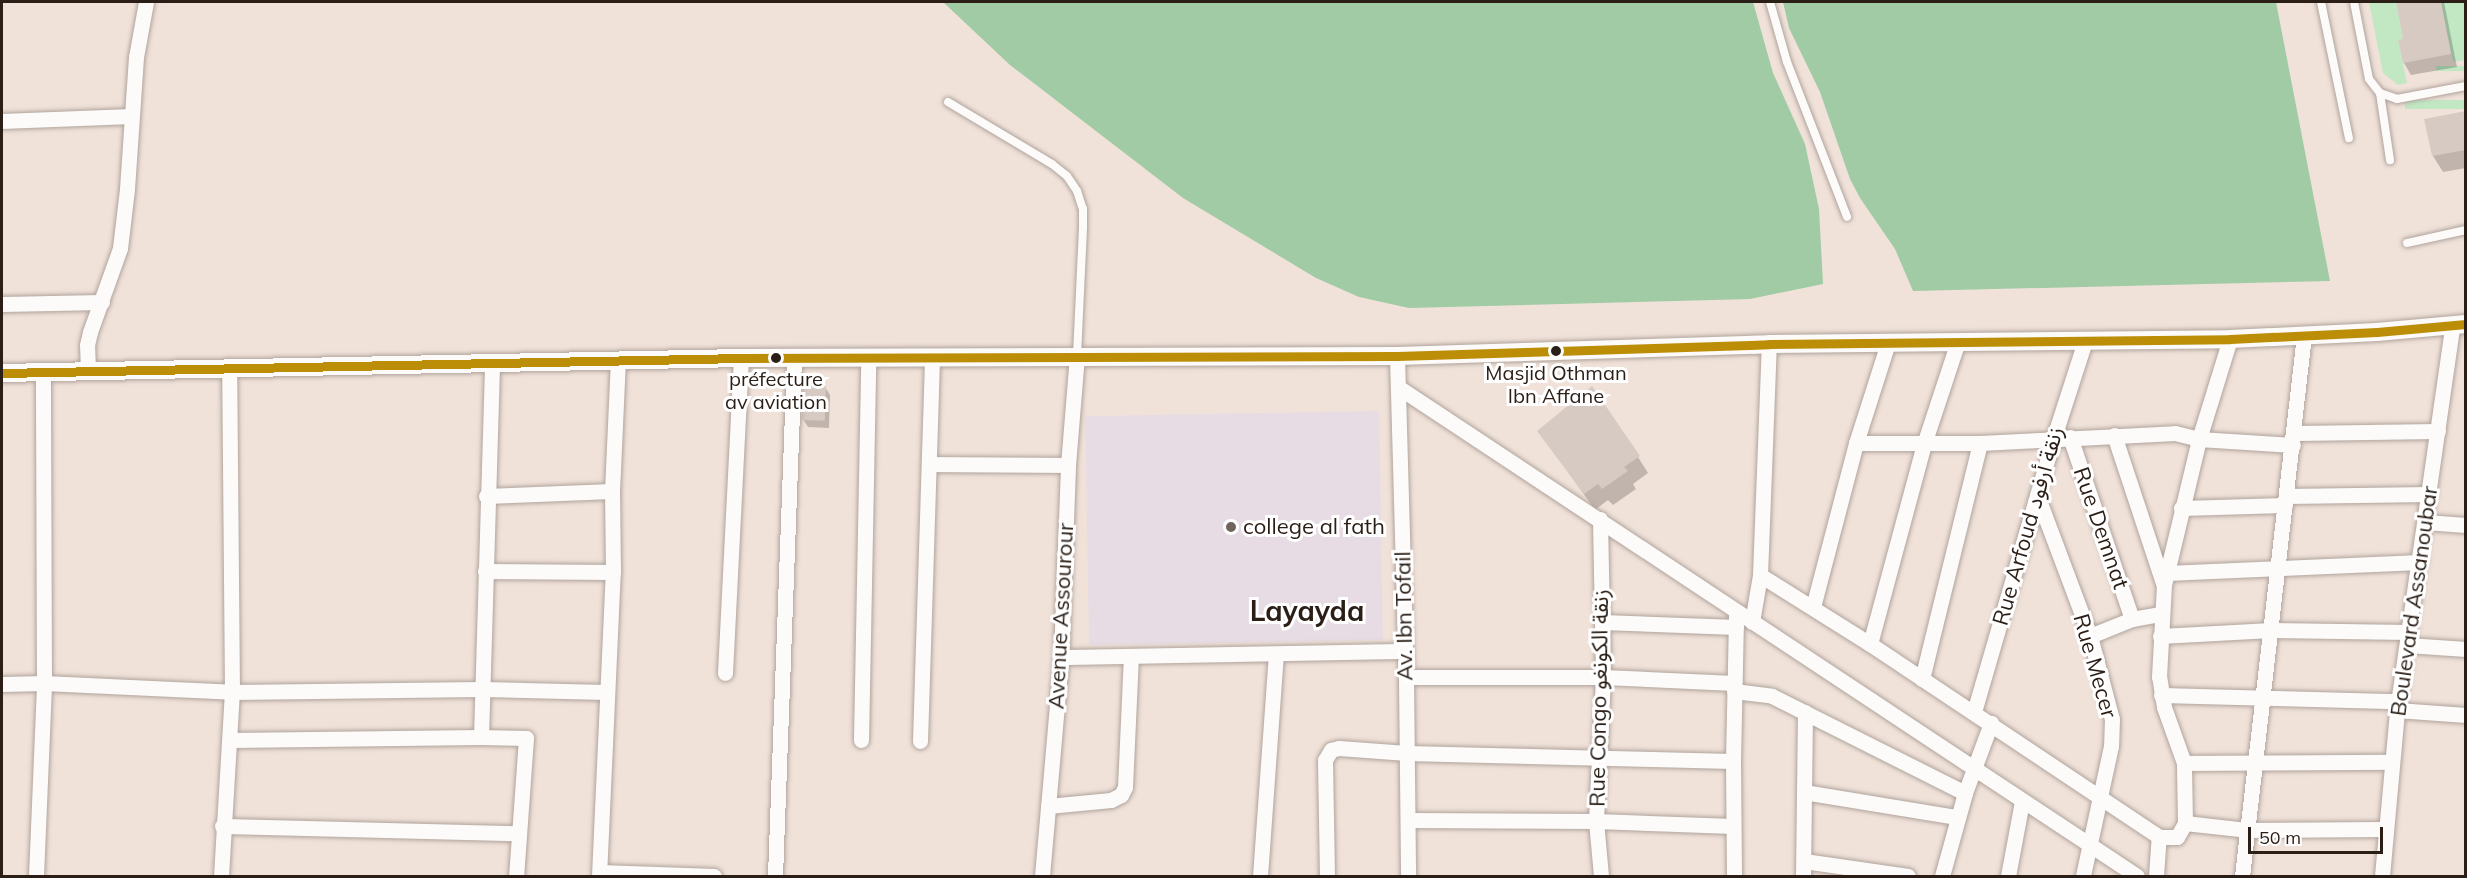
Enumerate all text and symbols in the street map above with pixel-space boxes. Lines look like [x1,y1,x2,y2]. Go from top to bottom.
marker: Masjid Othman Ibn Affane [1550,345,1562,357]
marker: préfecture av aviation [770,352,782,364]
place label: Masjid Othman Ibn Affane [1485,360,1627,407]
place label: préfecture av aviation [725,367,827,414]
street label: Rue Arfoud زنقة أرفود [1987,424,2069,628]
street label: Rue Demnat [2068,464,2134,592]
street label: Boulevard Assanoubar [2385,484,2443,718]
place label: college al fath [1243,514,1385,540]
marker: college al fath [1224,520,1238,534]
street label: Avenue Assourour [1043,522,1079,710]
street label: Av. Ibn Tofail [1390,551,1418,681]
street label: Rue Congo زنقة الكونغو [1584,589,1614,807]
district label: Layayda [1250,594,1364,628]
street label: Rue Mecer [2068,611,2122,721]
scale bar [2251,815,2386,853]
text: 50 m [2259,826,2301,849]

